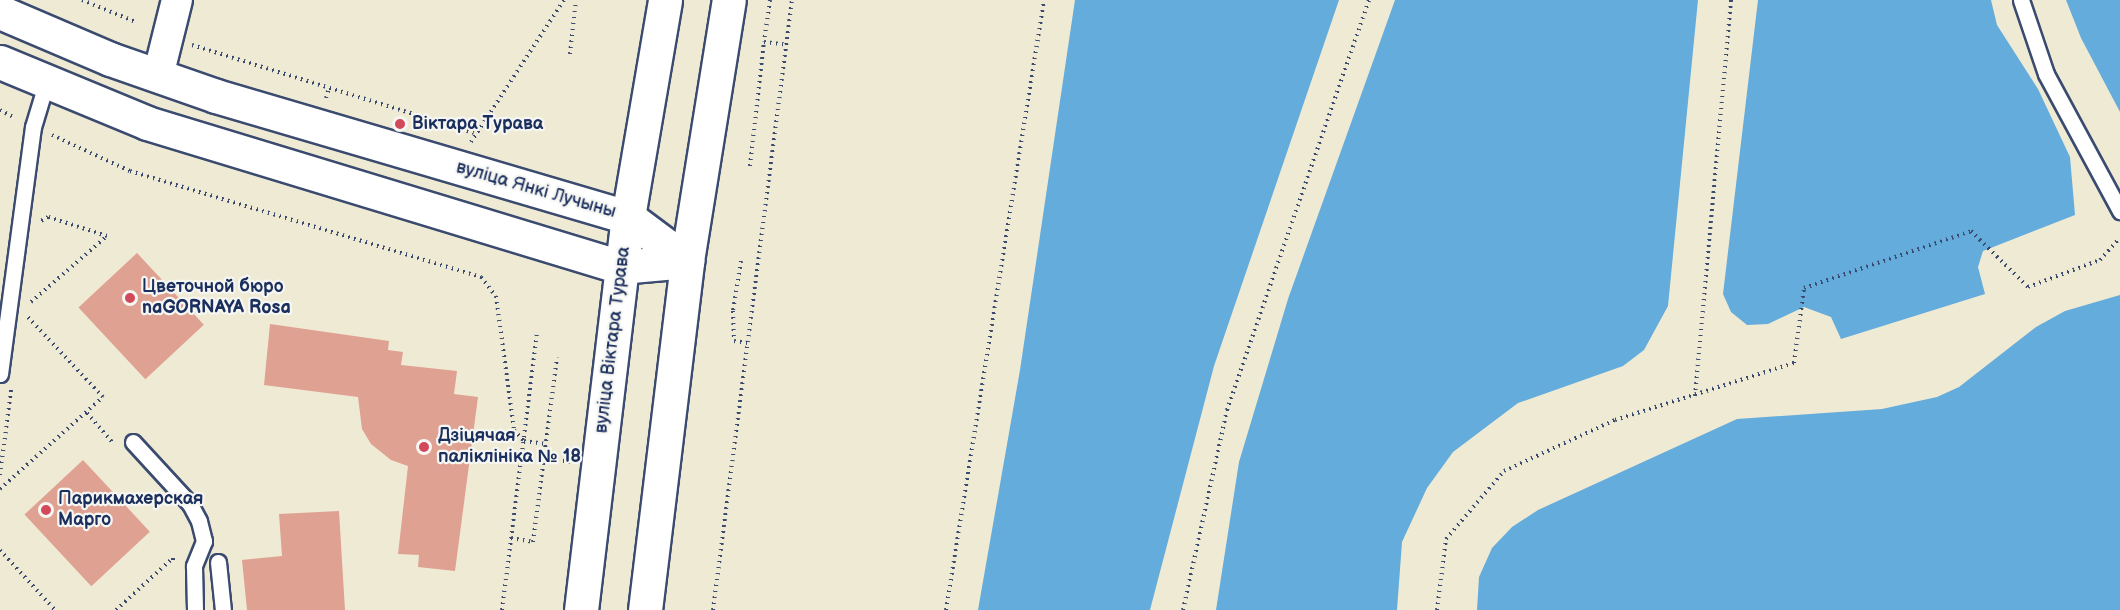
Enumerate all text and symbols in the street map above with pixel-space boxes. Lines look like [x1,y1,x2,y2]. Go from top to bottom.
place label: Віктара Турава [412,113,543,135]
marker: Віктара Турава [393,117,407,131]
street label: вуліца Янкі Лучыны [454,157,618,223]
street label: вуліца Віктара Турава [591,245,635,435]
place label: Цветочной бюро naGORNAYA Rosa [142,277,291,320]
marker: Цветочной бюро naGORNAYA Rosa [123,291,137,305]
place label: Дзіцячая паліклініка № 18 [438,426,581,468]
marker: Дзіцячая паліклініка № 18 [415,438,433,456]
place label: Парикмахерская Марго [58,489,203,532]
marker: Парикмахерская Марго [39,503,53,517]

